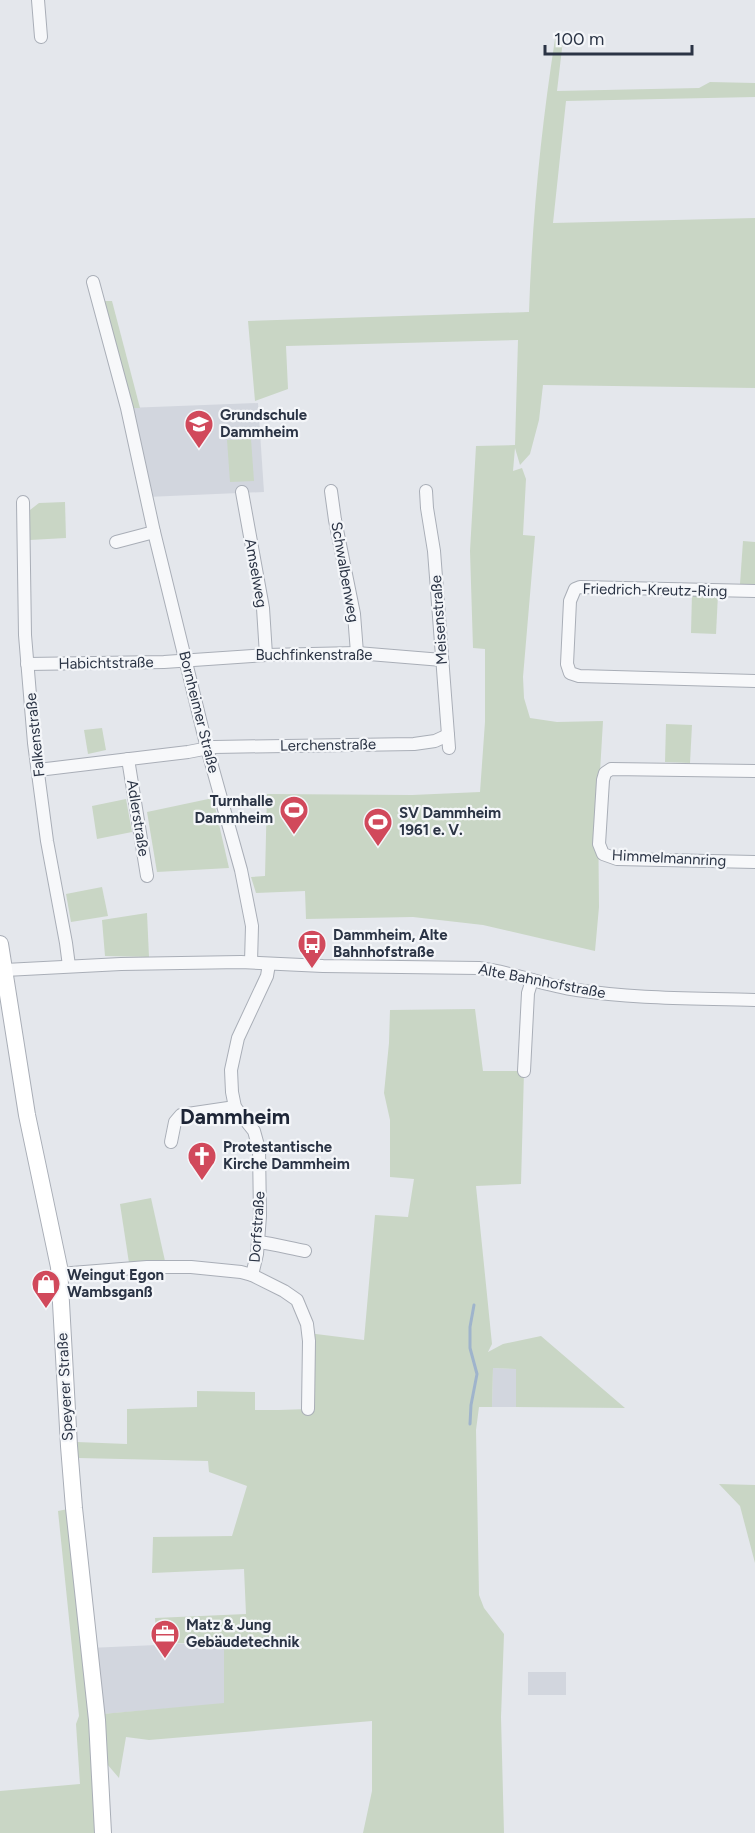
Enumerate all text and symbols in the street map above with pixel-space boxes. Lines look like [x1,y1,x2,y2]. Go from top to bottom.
scale bar [545,18,692,56]
text: 100 m [554,28,604,50]
place label: Grundschule Dammheim [220,406,308,441]
school or university icon: Grundschule Dammheim [183,408,215,450]
street label: Schwalbenweg [327,520,363,624]
street label: Amselweg [241,537,271,609]
street label: Meisenstraße [427,575,451,665]
street label: Friedrich-Kreutz-Ring [582,580,728,600]
street label: Buchfinkenstraße [255,646,373,664]
street label: Bornheimer Straße [175,649,223,775]
street label: Habichtstraße [58,653,154,673]
street label: Falkenstraße [22,692,48,778]
street label: Lerchenstraße [280,735,376,755]
street label: Adlerstraße [123,778,153,858]
place label: Turnhalle Dammheim [194,792,274,827]
sports icon: Turnhalle Dammheim [278,794,310,836]
place label: SV Dammheim 1961 e. V. [399,804,501,839]
sports icon: SV Dammheim 1961 e. V. [362,806,394,848]
street label: Himmelmannring [611,846,727,870]
place label: Dammheim, Alte Bahnhofstraße [333,926,448,961]
bus stop icon: Dammheim, Alte Bahnhofstraße [296,928,328,970]
street label: Alte Bahnhofstraße [477,960,607,1002]
district label: Dammheim [180,1104,290,1129]
place label: Protestantische Kirche Dammheim [223,1138,350,1173]
church icon: Protestantische Kirche Dammheim [186,1140,218,1182]
street label: Dorfstraße [246,1191,268,1263]
place label: Weingut Egon Wambsganß [67,1266,164,1301]
shop icon: Weingut Egon Wambsganß [30,1268,62,1310]
street label: Speyerer Straße [53,1332,77,1442]
place label: Matz & Jung Gebäudetechnik [186,1616,300,1651]
office icon: Matz & Jung Gebäudetechnik [149,1618,181,1660]

